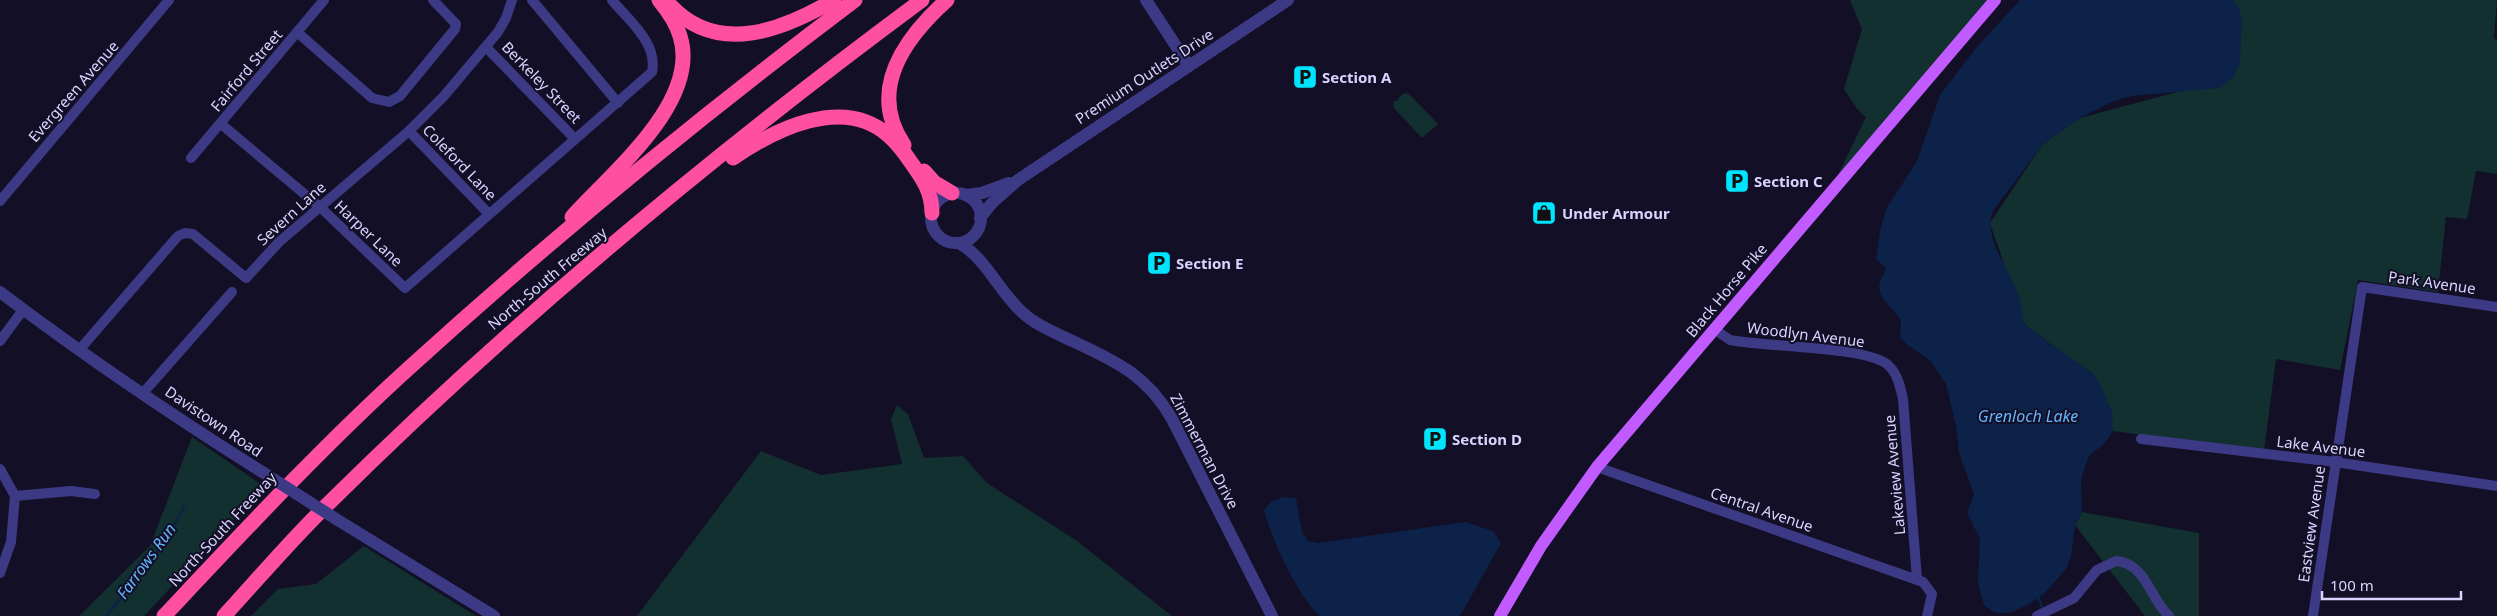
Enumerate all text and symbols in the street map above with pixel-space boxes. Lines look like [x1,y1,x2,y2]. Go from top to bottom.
street label: Fairford Street [206,24,287,115]
street label: Premium Outlets Drive [1071,24,1217,128]
street label: Evergreen Avenue [23,36,123,146]
street label: Berkeley Street [498,37,587,128]
parking icon: Section A [1292,64,1318,90]
place label: Section A [1322,67,1392,87]
street label: Coleford Lane [419,120,501,204]
parking icon: Section C [1724,168,1750,194]
place label: Section C [1754,171,1823,191]
street label: Severn Lane [252,177,330,249]
street label: Harper Lane [331,195,407,271]
shop icon: Under Armour [1531,200,1557,226]
place label: Under Armour [1562,203,1670,223]
street label: North-South Freeway [483,222,611,334]
street label: Black Horse Pike [1681,239,1771,341]
parking icon: Section E [1146,250,1172,276]
place label: Section E [1176,253,1243,273]
street label: Park Avenue [2387,266,2477,298]
street label: Woodlyn Avenue [1746,317,1866,351]
street label: Davistown Road [161,381,267,461]
street label: Zimmerman Drive [1166,390,1244,512]
water label: Grenloch Lake [1978,405,2078,427]
street label: Lakeview Avenue [1879,414,1909,536]
parking icon: Section D [1422,426,1448,452]
place label: Section D [1452,429,1522,449]
street label: Lake Avenue [2275,431,2367,461]
street label: Eastview Avenue [2293,464,2329,584]
street label: North-South Freeway [164,467,281,590]
street label: Central Avenue [1708,482,1816,536]
water label: Farrows Run [111,519,181,603]
scale bar [2322,568,2461,600]
text: 100 m [2330,575,2374,595]

